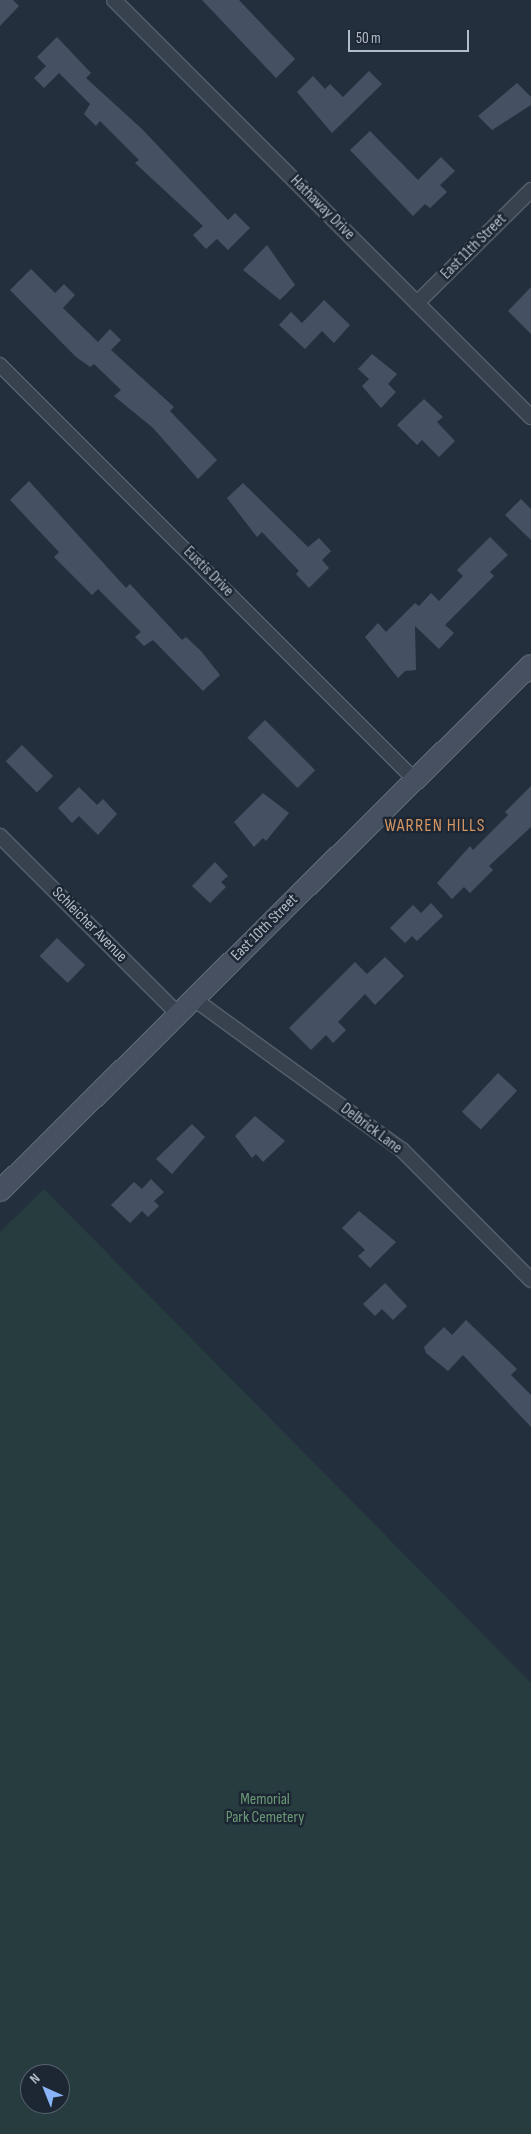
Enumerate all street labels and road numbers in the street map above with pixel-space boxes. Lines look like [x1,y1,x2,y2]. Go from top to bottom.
street label: Hathaway Drive [286,172,358,244]
street label: East 11th Street [437,210,511,284]
street label: Eustis Drive [179,543,237,601]
street label: Schleicher Avenue [47,883,131,967]
street label: East 10th Street [228,891,302,965]
street label: Delbrick Lane [337,1100,405,1158]

